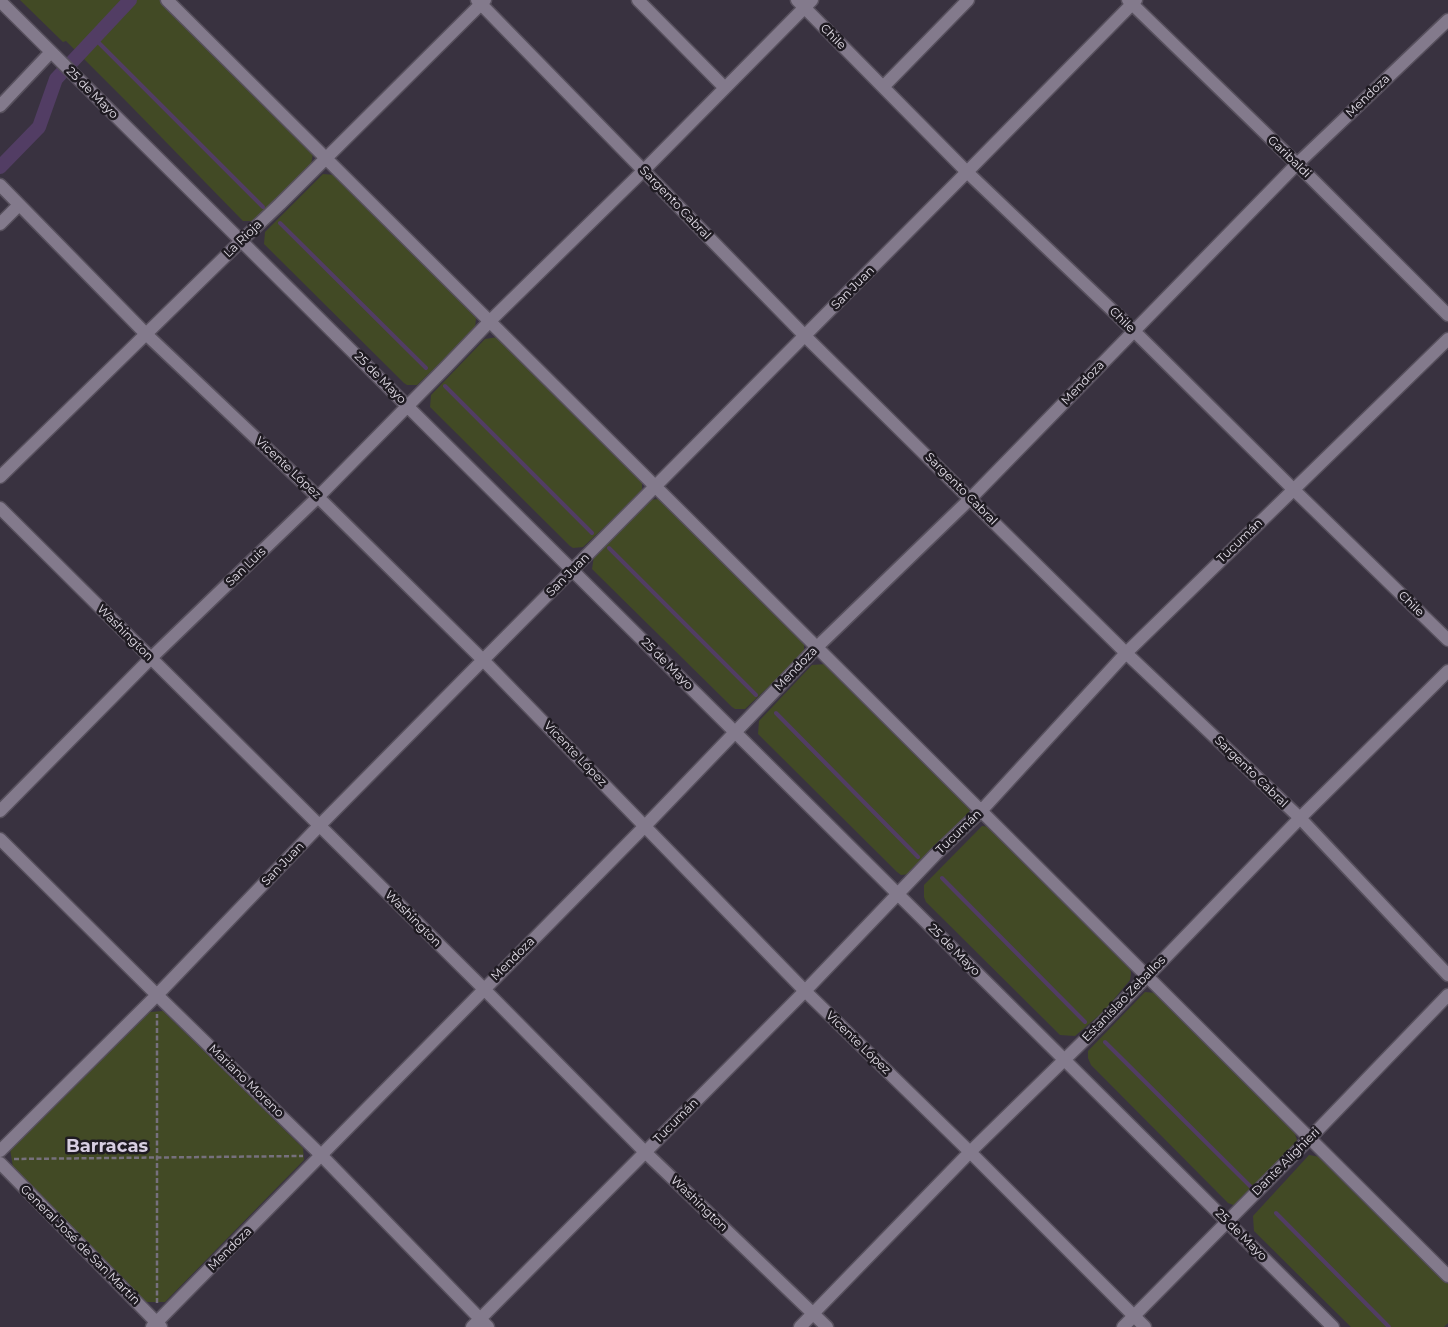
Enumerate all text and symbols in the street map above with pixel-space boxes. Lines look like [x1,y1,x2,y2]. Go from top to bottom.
street label: Chile [817,21,849,53]
street label: 25 de Mayo [63,64,121,122]
street label: Mendoza [1343,72,1393,120]
street label: Garibaldi [1265,133,1313,181]
street label: Sargento Cabral [636,163,714,243]
street label: La Rioja [221,217,265,261]
street label: San Juan [828,263,878,313]
street label: Chile [1106,304,1138,336]
street label: 25 de Mayo [351,349,409,407]
street label: Mendoza [1059,358,1107,408]
street label: Vicente López [252,434,324,502]
street label: Sargento Cabral [922,450,1000,528]
street label: Tucumán [1214,516,1266,566]
street label: San Luis [223,545,269,589]
street label: San Juan [543,550,593,600]
street label: Chile [1395,588,1427,620]
street label: Washington [94,602,156,664]
street label: 25 de Mayo [638,635,696,693]
street label: Mendoza [772,644,820,694]
street label: Vicente López [541,719,609,789]
street label: Sargento Cabral [1211,733,1291,811]
street label: Tucumán [933,807,985,857]
street label: San Juan [259,839,307,889]
street label: Washington [382,888,444,950]
street label: 25 de Mayo [925,921,983,979]
street label: Mendoza [488,934,538,984]
street label: Estanislao Zeballos [1079,953,1169,1045]
street label: Vicente López [823,1009,893,1077]
street label: Mariano Moreno [205,1041,287,1121]
street label: Tucumán [651,1096,701,1146]
street label: Dante Alighieri [1249,1125,1323,1199]
district label: Barracas [66,1136,148,1158]
street label: Washington [668,1173,730,1235]
street label: General José de San Martín [17,1182,143,1308]
street label: 25 de Mayo [1212,1206,1270,1264]
street label: Mendoza [205,1224,255,1274]

